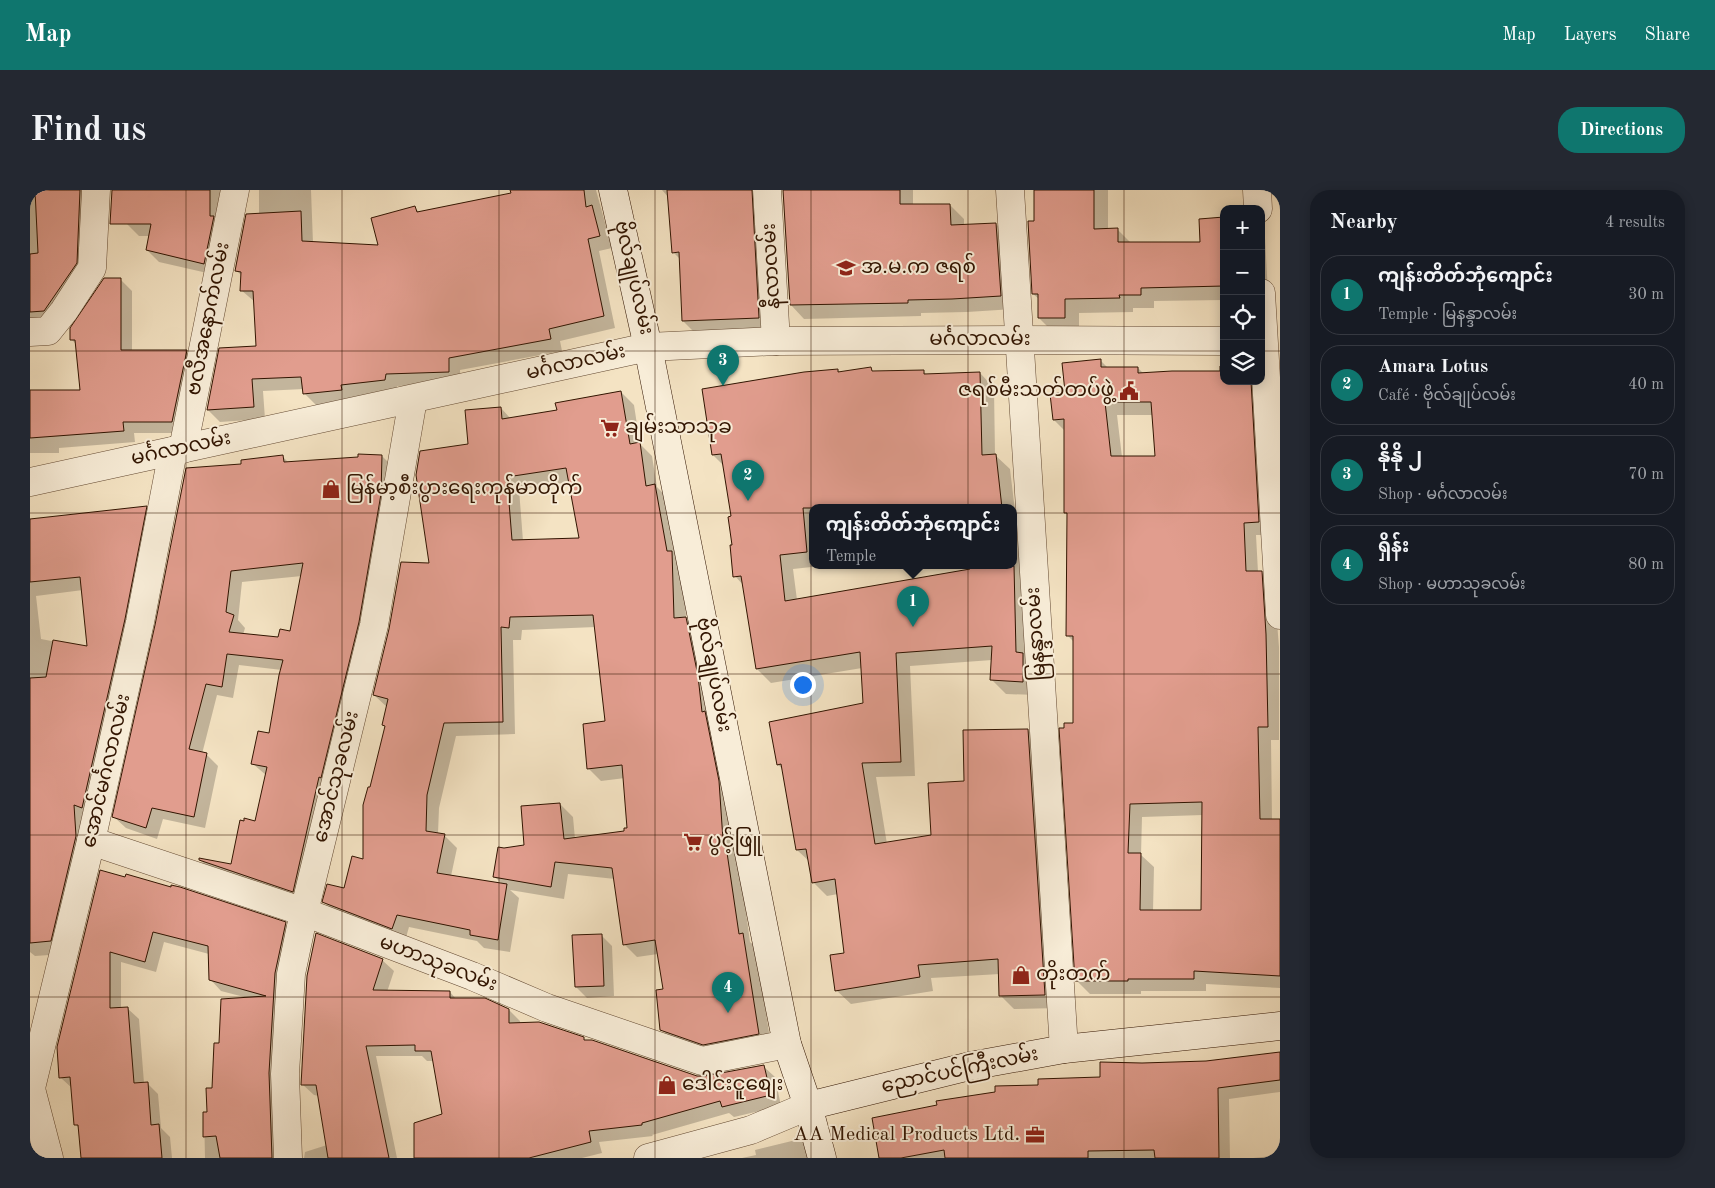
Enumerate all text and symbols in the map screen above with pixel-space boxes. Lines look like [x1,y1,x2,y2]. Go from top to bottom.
text: Map [25,23,72,47]
text: Map [1502,26,1536,44]
text: Layers [1564,26,1616,44]
text: Share [1644,26,1690,44]
button: Directions [1558,107,1685,153]
text: Find us [30,113,146,148]
map controls [1220,205,1265,385]
button: + [1220,205,1265,250]
text: Nearby [1330,212,1398,233]
text: 4 results [1605,215,1665,231]
street label: ဗိုလ်ချုပ်လမ်း [605,218,662,338]
street label: နီလာလမ်း [754,222,788,310]
street label: ဗလီအနောက်လမ်း [178,240,238,398]
button: − [1220,250,1265,295]
place label: အ.မ.က ဇရစ် [861,252,976,282]
school or university icon: အ.မ.က ဇရစ် [835,257,857,279]
text: ကျန်းတိတ်ဘုံကျောင်း [1378,268,1553,287]
text: 1 [1342,287,1352,303]
text: 30 m [1628,287,1664,303]
button: locate [1220,295,1265,340]
text: Temple · မြနန္ဒာလမ်း [1378,307,1517,323]
street label: မင်္ဂလာလမ်း [929,324,1031,350]
street label: မင်္ဂလာလမ်း [523,336,628,384]
button: layers [1220,340,1265,385]
pin: 3 [707,345,739,386]
text: Amara Lotus [1378,358,1488,377]
place label: ဇရစ်မီးသတ်တပ်ဖွဲ့ [958,375,1117,405]
text: 2 [1342,377,1352,393]
text: 40 m [1628,377,1664,393]
public building icon: ဇရစ်မီးသတ်တပ်ဖွဲ့ [1118,380,1140,402]
text: Café · ဗိုလ်ချုပ်လမ်း [1378,388,1516,404]
place label: ချမ်းသာသုခ [625,412,732,443]
supermarket icon: ချမ်းသာသုခ [599,417,621,439]
street label: မင်္ဂလာလမ်း [128,423,233,469]
text: နိုနို ၂ [1378,448,1422,467]
pin: 2 [732,460,764,501]
text: 3 [1342,467,1352,483]
text: 70 m [1628,467,1664,483]
place label: မြန်မာ့စီးပွားရေးကုန်မာတိုက် [346,473,583,504]
shop icon: မြန်မာ့စီးပွားရေးကုန်မာတိုက် [320,478,342,500]
text: Shop · မင်္ဂလာလမ်း [1378,487,1507,503]
popup [809,504,1017,569]
text: ကျန်းတိတ်ဘုံကျောင်း [826,517,1000,536]
text: ရှိန်း [1378,538,1409,557]
text: Temple [826,549,876,565]
text: 4 [1342,557,1352,573]
text: 80 m [1628,557,1664,573]
text: Shop · မဟာသုခလမ်း [1378,577,1526,593]
pin: 1 [897,586,929,627]
street label: မြနန္ဒာလမ်း [1018,586,1055,682]
street label: ဗိုလ်ချုပ်လမ်း [687,615,740,735]
your location [790,672,816,698]
street label: အောင်မင်္ဂလာလမ်း [74,691,134,850]
street label: အောင်သုခလမ်း [305,708,368,846]
place label: ပွင့်ဖြူ [708,826,763,856]
supermarket icon: ပွင့်ဖြူ [682,831,704,853]
street label: မဟာသုခလမ်း [375,927,502,1000]
place label: တိုးတက် [1036,959,1110,990]
shop icon: တိုးတက် [1010,964,1032,986]
pin: 4 [712,972,744,1013]
street label: ညောင်ပင်ကြီးလမ်း [878,1039,1041,1101]
place label: ဒေါင်းငူစျေး [682,1069,783,1100]
shop icon: ဒေါင်းငူစျေး [656,1074,678,1096]
office icon: AA Medical Products Ltd. [1024,1124,1046,1146]
place label: AA Medical Products Ltd. [793,1125,1020,1145]

